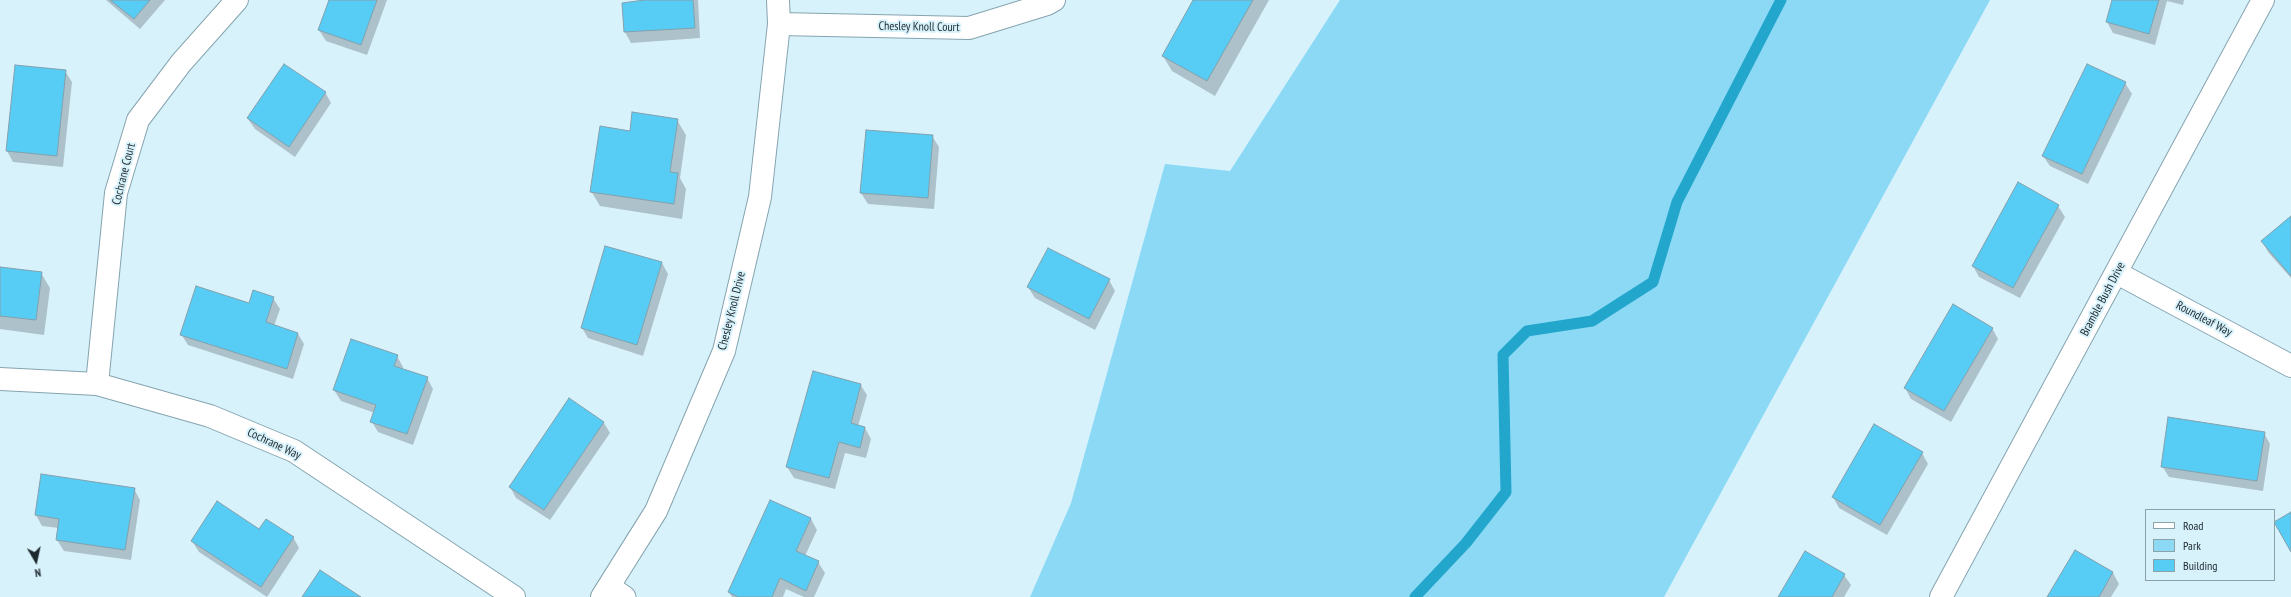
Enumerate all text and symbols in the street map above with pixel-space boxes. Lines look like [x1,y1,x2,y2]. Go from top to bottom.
street label: Chesley Knoll Court [878,19,960,35]
street label: Cochrane Court [109,142,139,206]
street label: Bramble Bush Drive [2077,260,2129,338]
street label: Chesley Knoll Drive [715,270,749,352]
street label: Roundleaf Way [2174,298,2234,340]
street label: Cochrane Way [245,425,303,463]
legend [2145,509,2275,581]
text: Road [2183,518,2203,533]
text: Park [2183,538,2201,553]
north arrow [16,541,56,581]
text: Building [2183,558,2218,573]
text: N [34,565,42,580]

